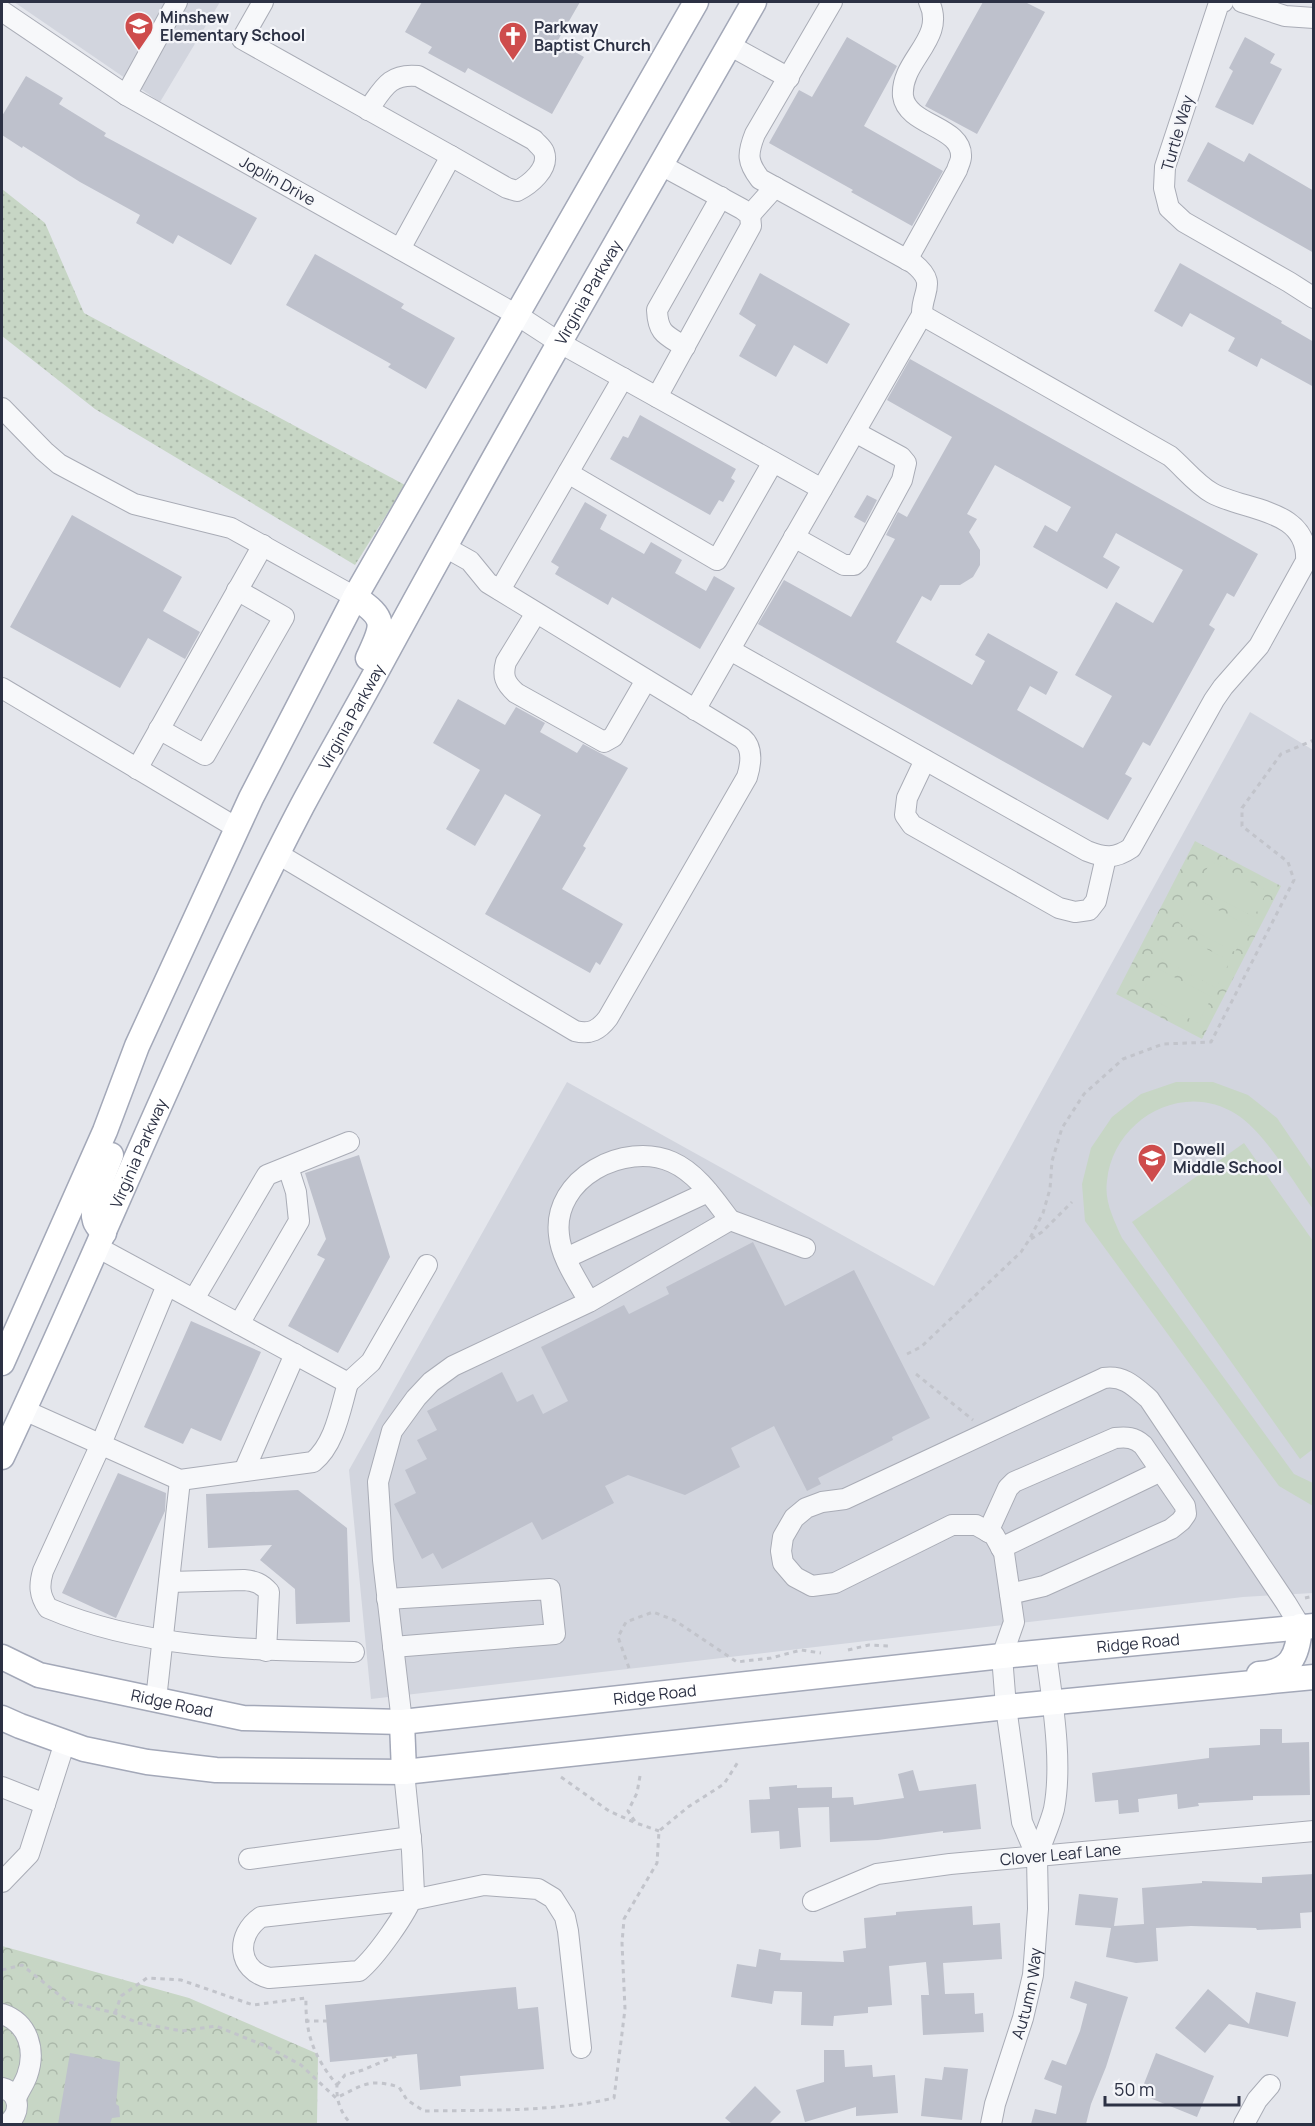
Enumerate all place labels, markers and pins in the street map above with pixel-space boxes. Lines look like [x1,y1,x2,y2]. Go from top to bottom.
place label: Minshew Elementary School [160,6,305,46]
school or university icon: Minshew Elementary School [123,10,155,52]
place label: Parkway Baptist Church [534,16,651,56]
church icon: Parkway Baptist Church [497,20,529,62]
place label: Dowell Middle School [1173,1138,1282,1178]
school or university icon: Dowell Middle School [1136,1142,1168,1184]

